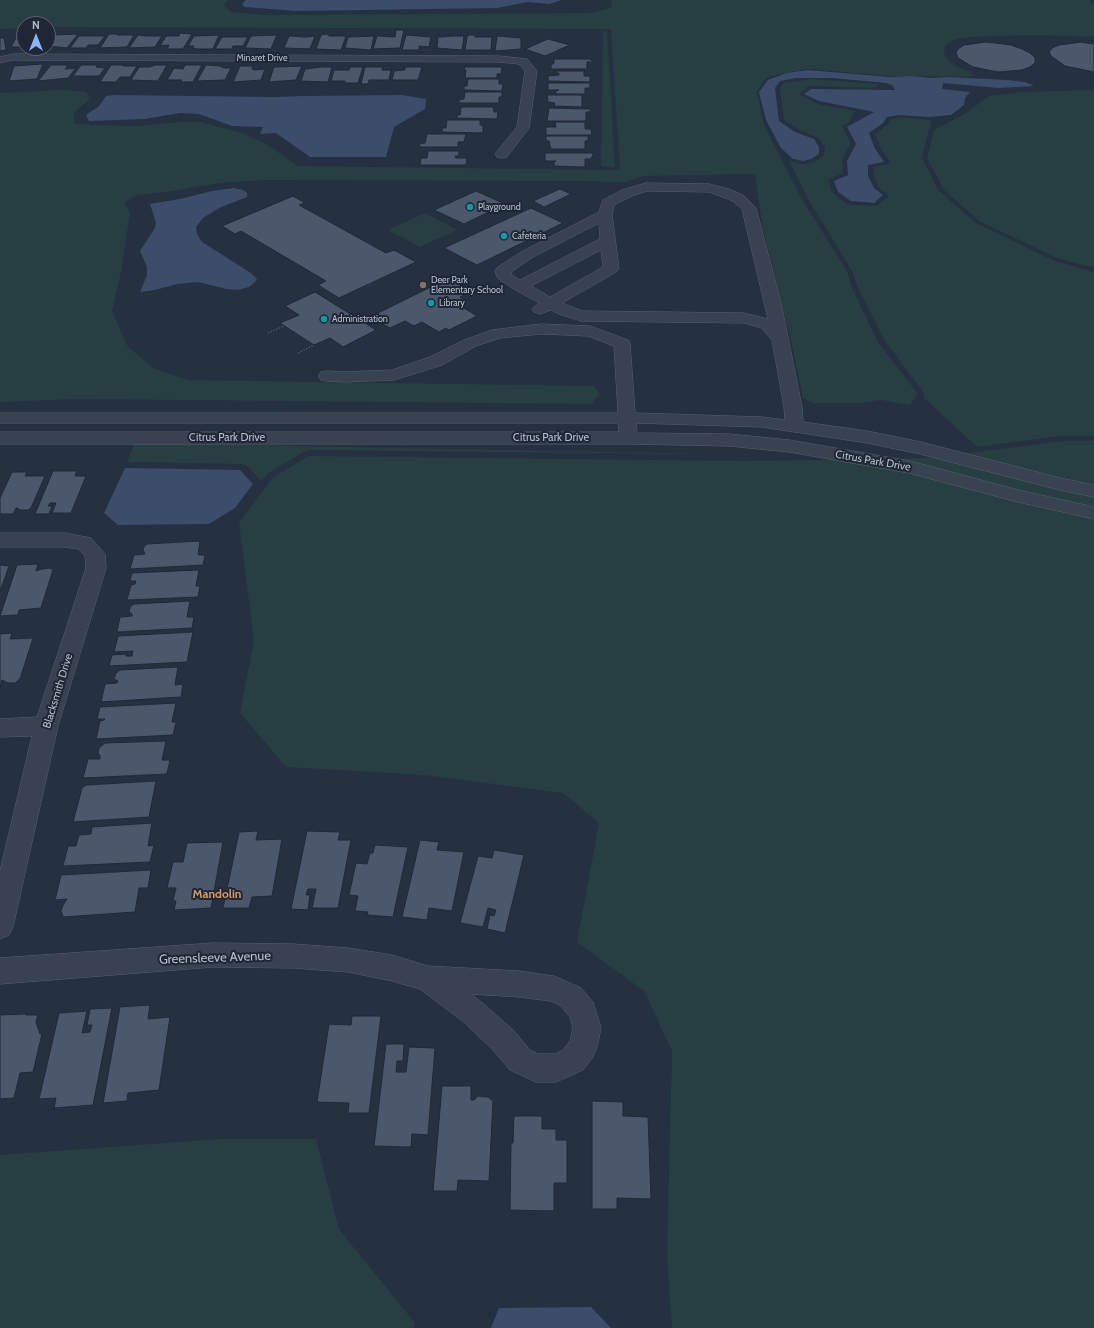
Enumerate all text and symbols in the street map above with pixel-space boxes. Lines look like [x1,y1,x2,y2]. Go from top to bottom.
north arrow [16,16,56,56]
text: N [32,18,40,32]
street label: Minaret Drive [236,53,288,63]
marker: Playground [465,202,475,212]
place label: Playground [478,202,521,212]
marker: Cafeteria [499,231,509,241]
place label: Cafeteria [512,231,546,241]
place label: Deer Park Elementary School [431,275,503,296]
marker: Deer Park Elementary School [418,280,428,290]
marker: Library [426,298,436,308]
place label: Library [439,298,465,308]
marker: Administration [319,314,329,324]
place label: Administration [332,314,388,324]
street label: Citrus Park Drive [189,431,265,445]
street label: Citrus Park Drive [513,431,589,445]
street label: Citrus Park Drive [834,448,912,474]
street label: Blacksmith Drive [40,652,76,730]
district label: Mandolin [193,887,241,901]
street label: Greensleeve Avenue [159,948,271,968]

